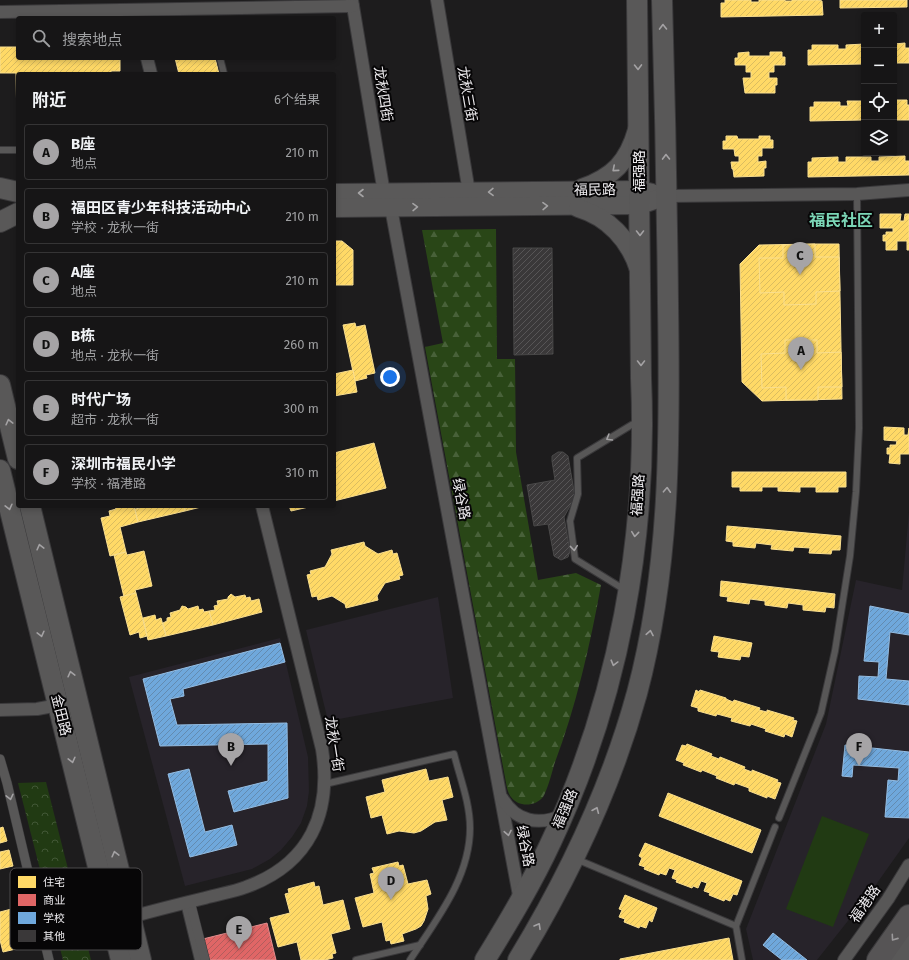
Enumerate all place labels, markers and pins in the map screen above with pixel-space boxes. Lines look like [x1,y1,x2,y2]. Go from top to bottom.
pin: C [787,242,813,275]
pin: A [788,337,814,370]
pin: B [218,733,244,766]
pin: F [846,733,872,766]
pin: D [378,867,404,900]
pin: E [226,916,252,949]

